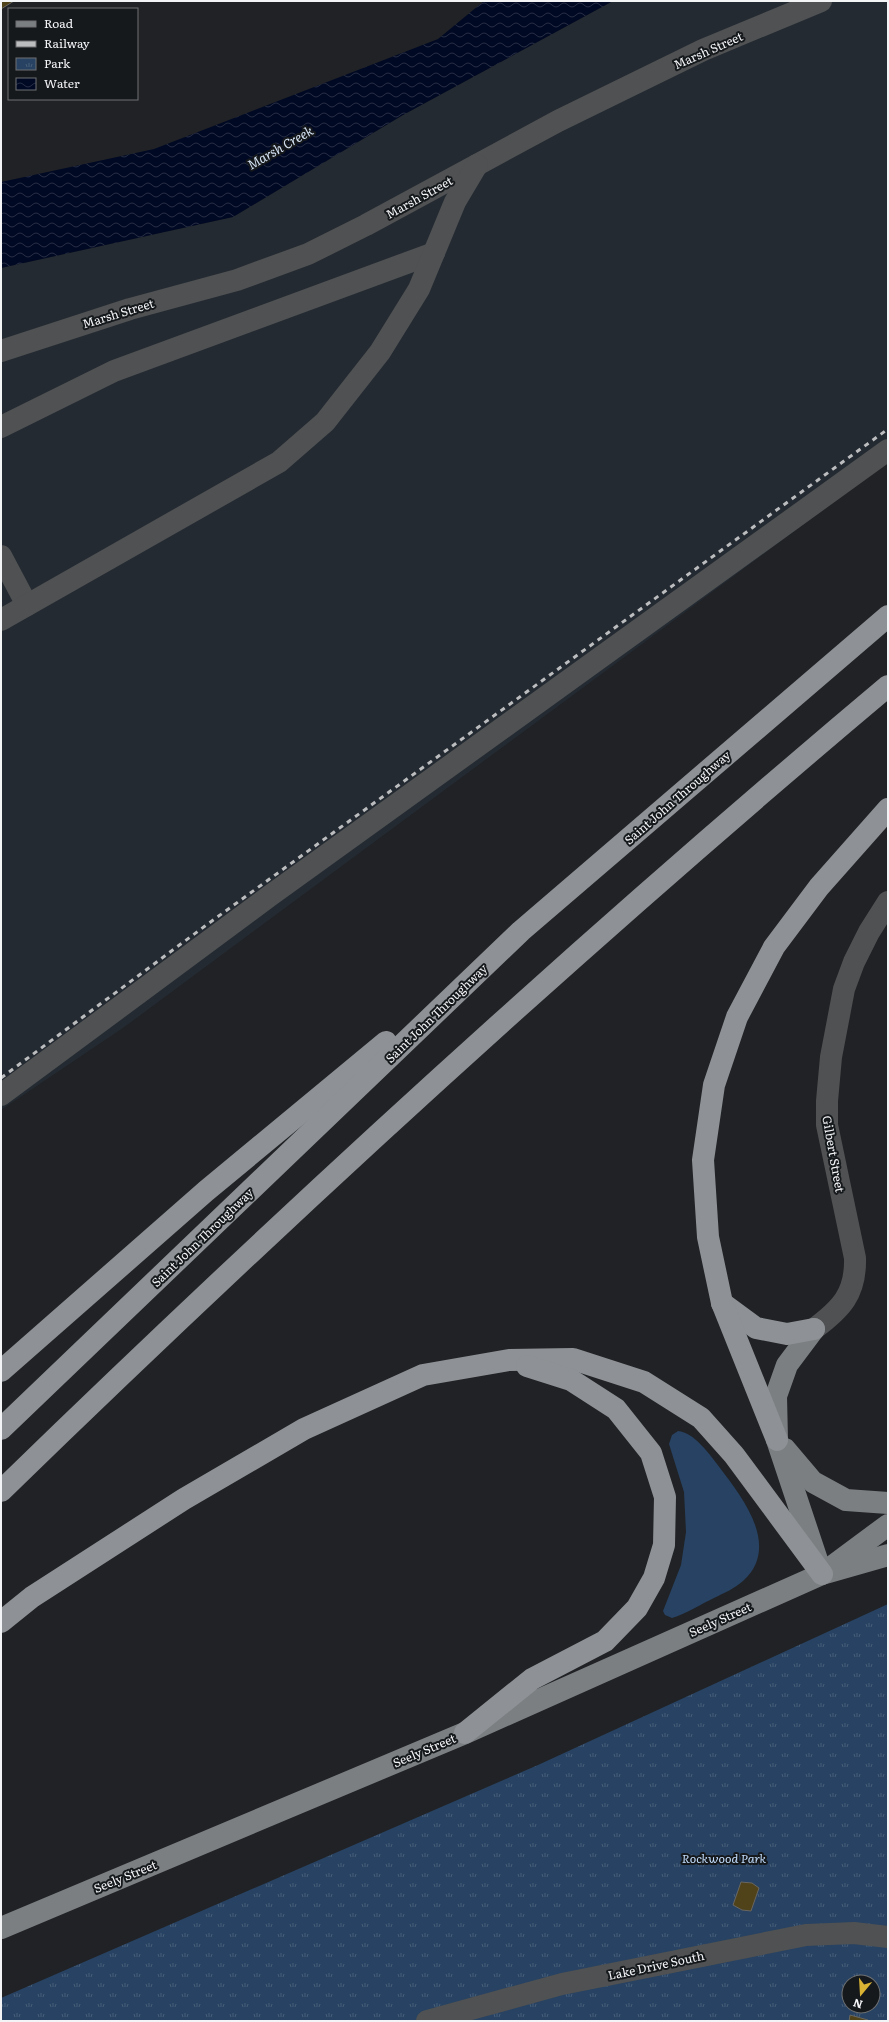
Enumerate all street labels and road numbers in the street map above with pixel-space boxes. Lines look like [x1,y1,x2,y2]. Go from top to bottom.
street label: Marsh Street [671,27,746,73]
street label: Marsh Street [382,171,456,223]
street label: Marsh Street [80,294,156,332]
street label: Saint John Throughway [620,746,734,848]
street label: Saint John Throughway [381,959,491,1067]
street label: Gilbert Street [818,1114,850,1194]
street label: Saint John Throughway [147,1183,257,1291]
street label: Seely Street [686,1597,754,1641]
street label: Seely Street [390,1729,458,1771]
street label: Seely Street [91,1855,159,1897]
street label: Lake Drive South [606,1946,706,1984]

